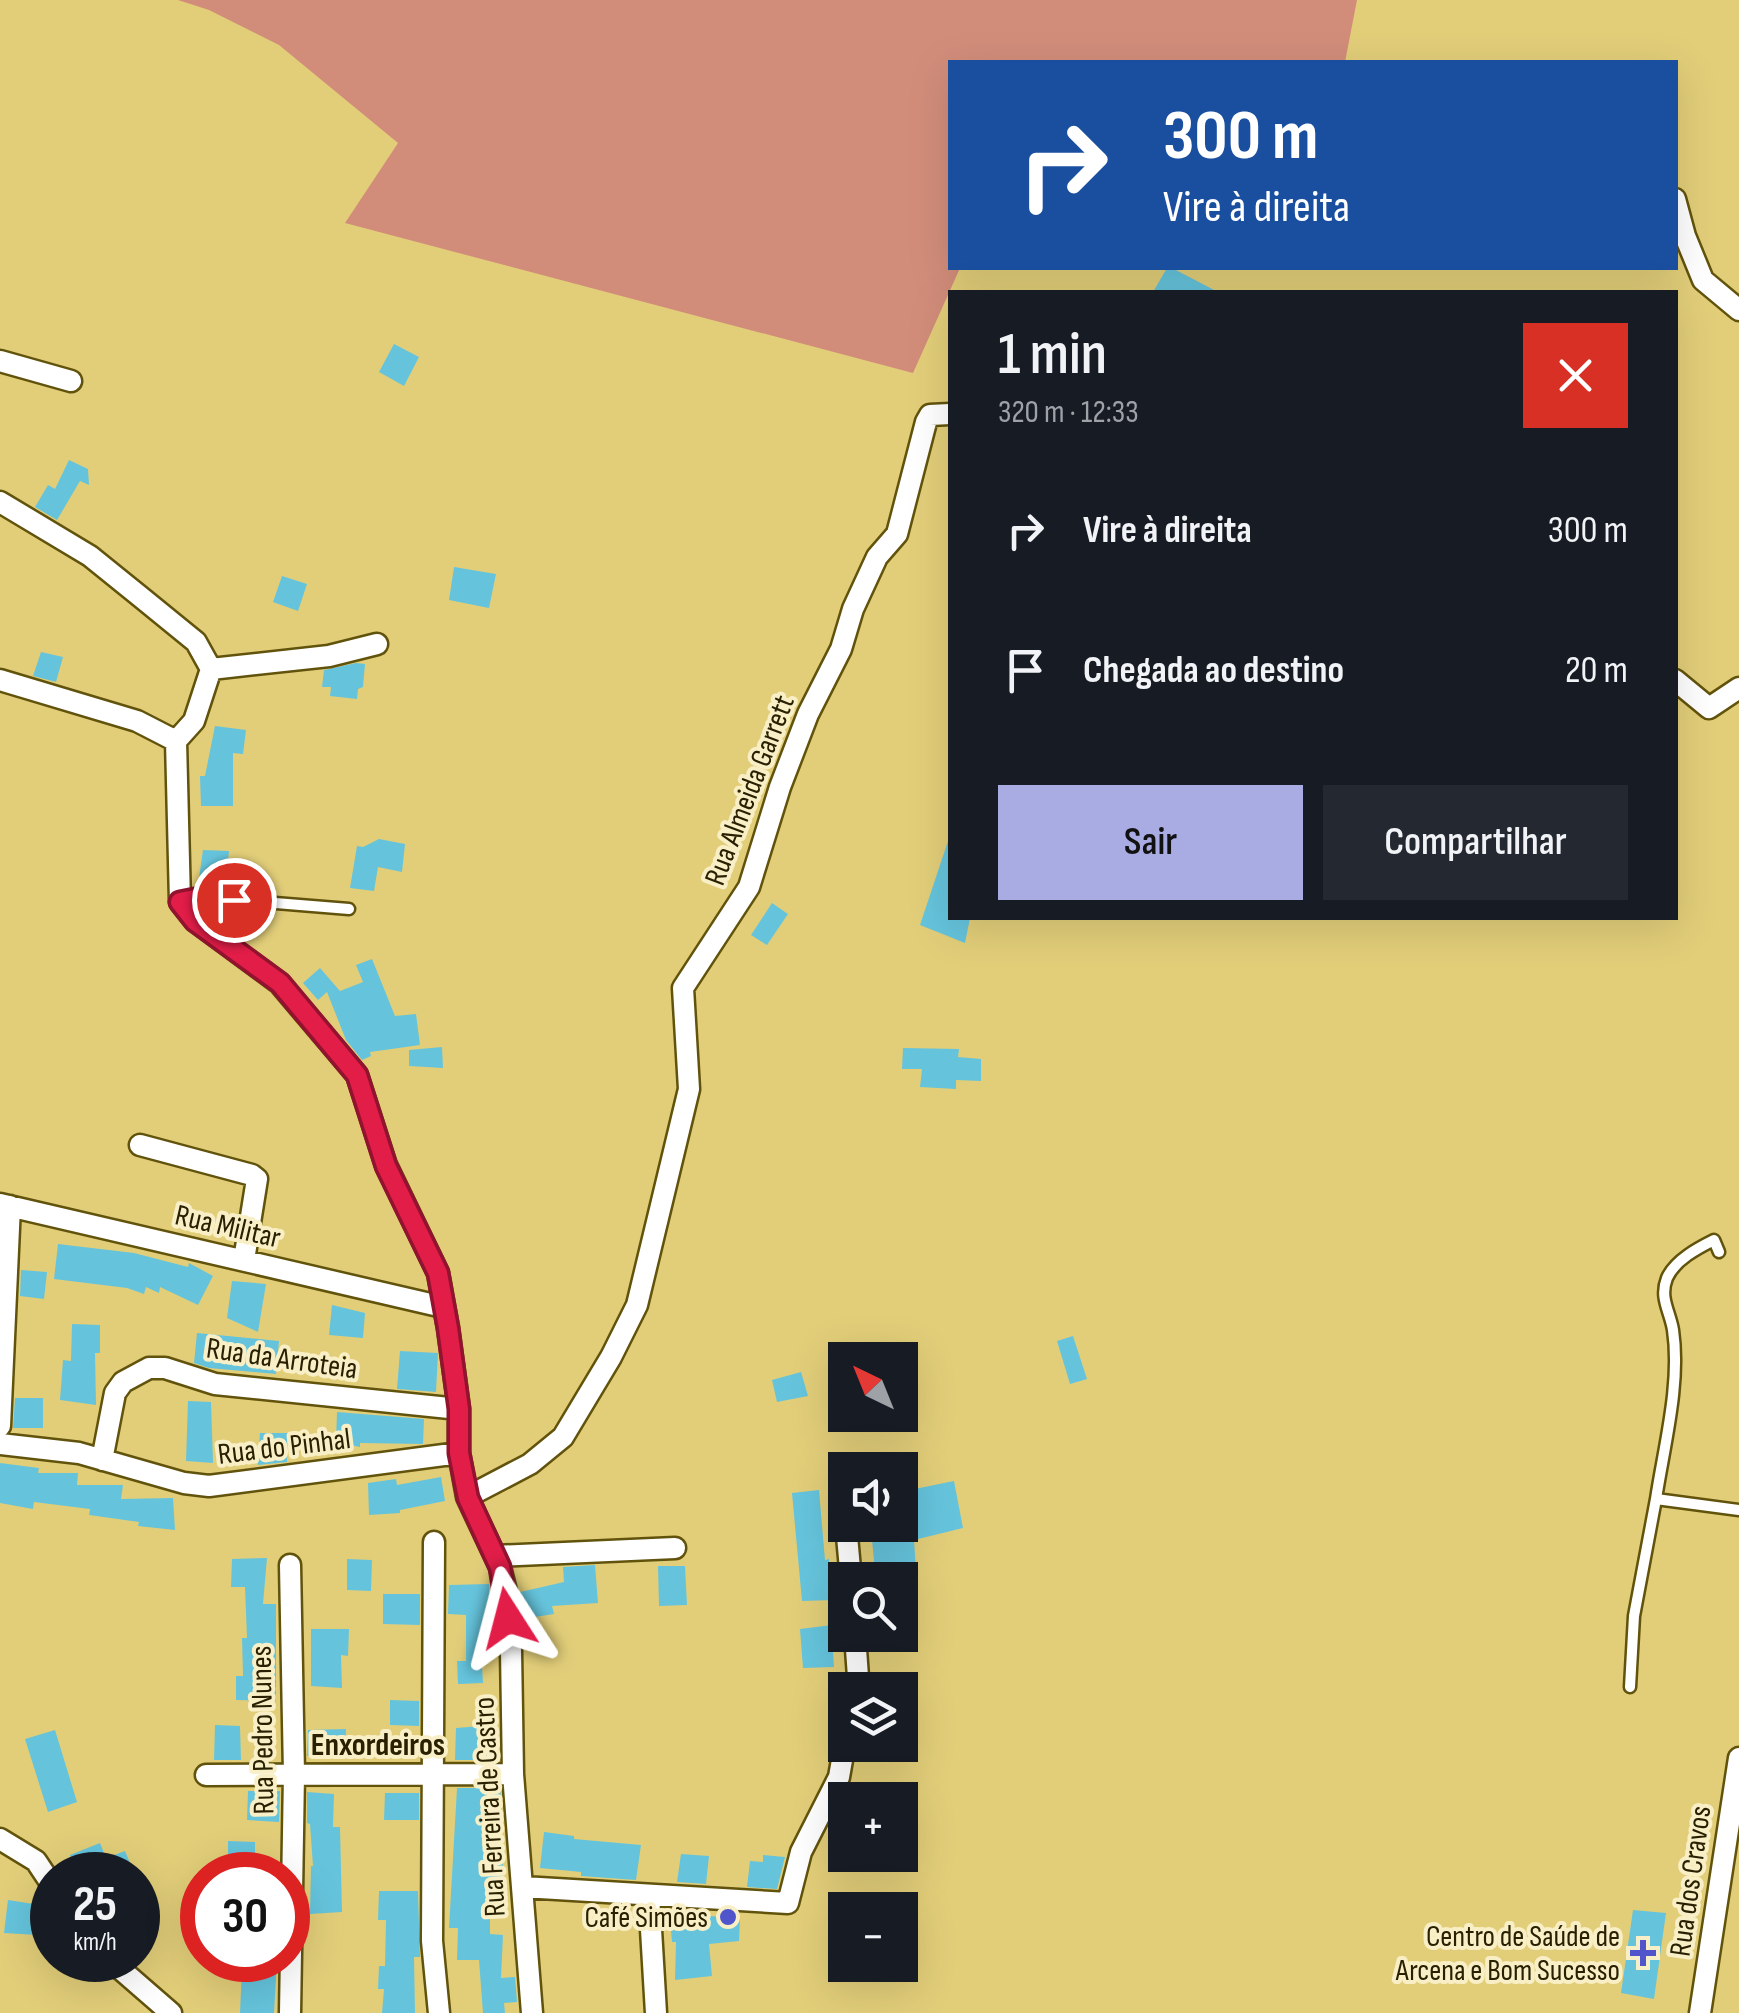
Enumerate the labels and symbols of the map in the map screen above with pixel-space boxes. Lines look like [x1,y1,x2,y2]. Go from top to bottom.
street label: Rua Almeida Garrett [697,690,803,890]
pin [192,858,277,943]
street label: Rua Militar [172,1197,284,1257]
street label: Rua da Arroteia [204,1331,360,1387]
north arrow [828,1342,918,1432]
street label: Rua do Pinhal [216,1421,353,1473]
position arrow [456,1566,560,1670]
street label: Rua Pedro Nunes [244,1645,282,1815]
street label: Rua Ferreira de Castro [466,1696,514,1918]
district label: Enxordeiros [311,1726,445,1765]
street label: Rua dos Cravos [1663,1804,1719,1959]
speed limit sign: 30 [180,1852,310,1982]
place label: Café Simões [585,1900,708,1936]
marker: Café Simões [717,1906,739,1928]
place label: Centro de Saúde de Arcena e Bom Sucesso [1395,1919,1620,1989]
marker: Centro de Saúde de Arcena e Bom Sucesso [1630,1940,1656,1966]

